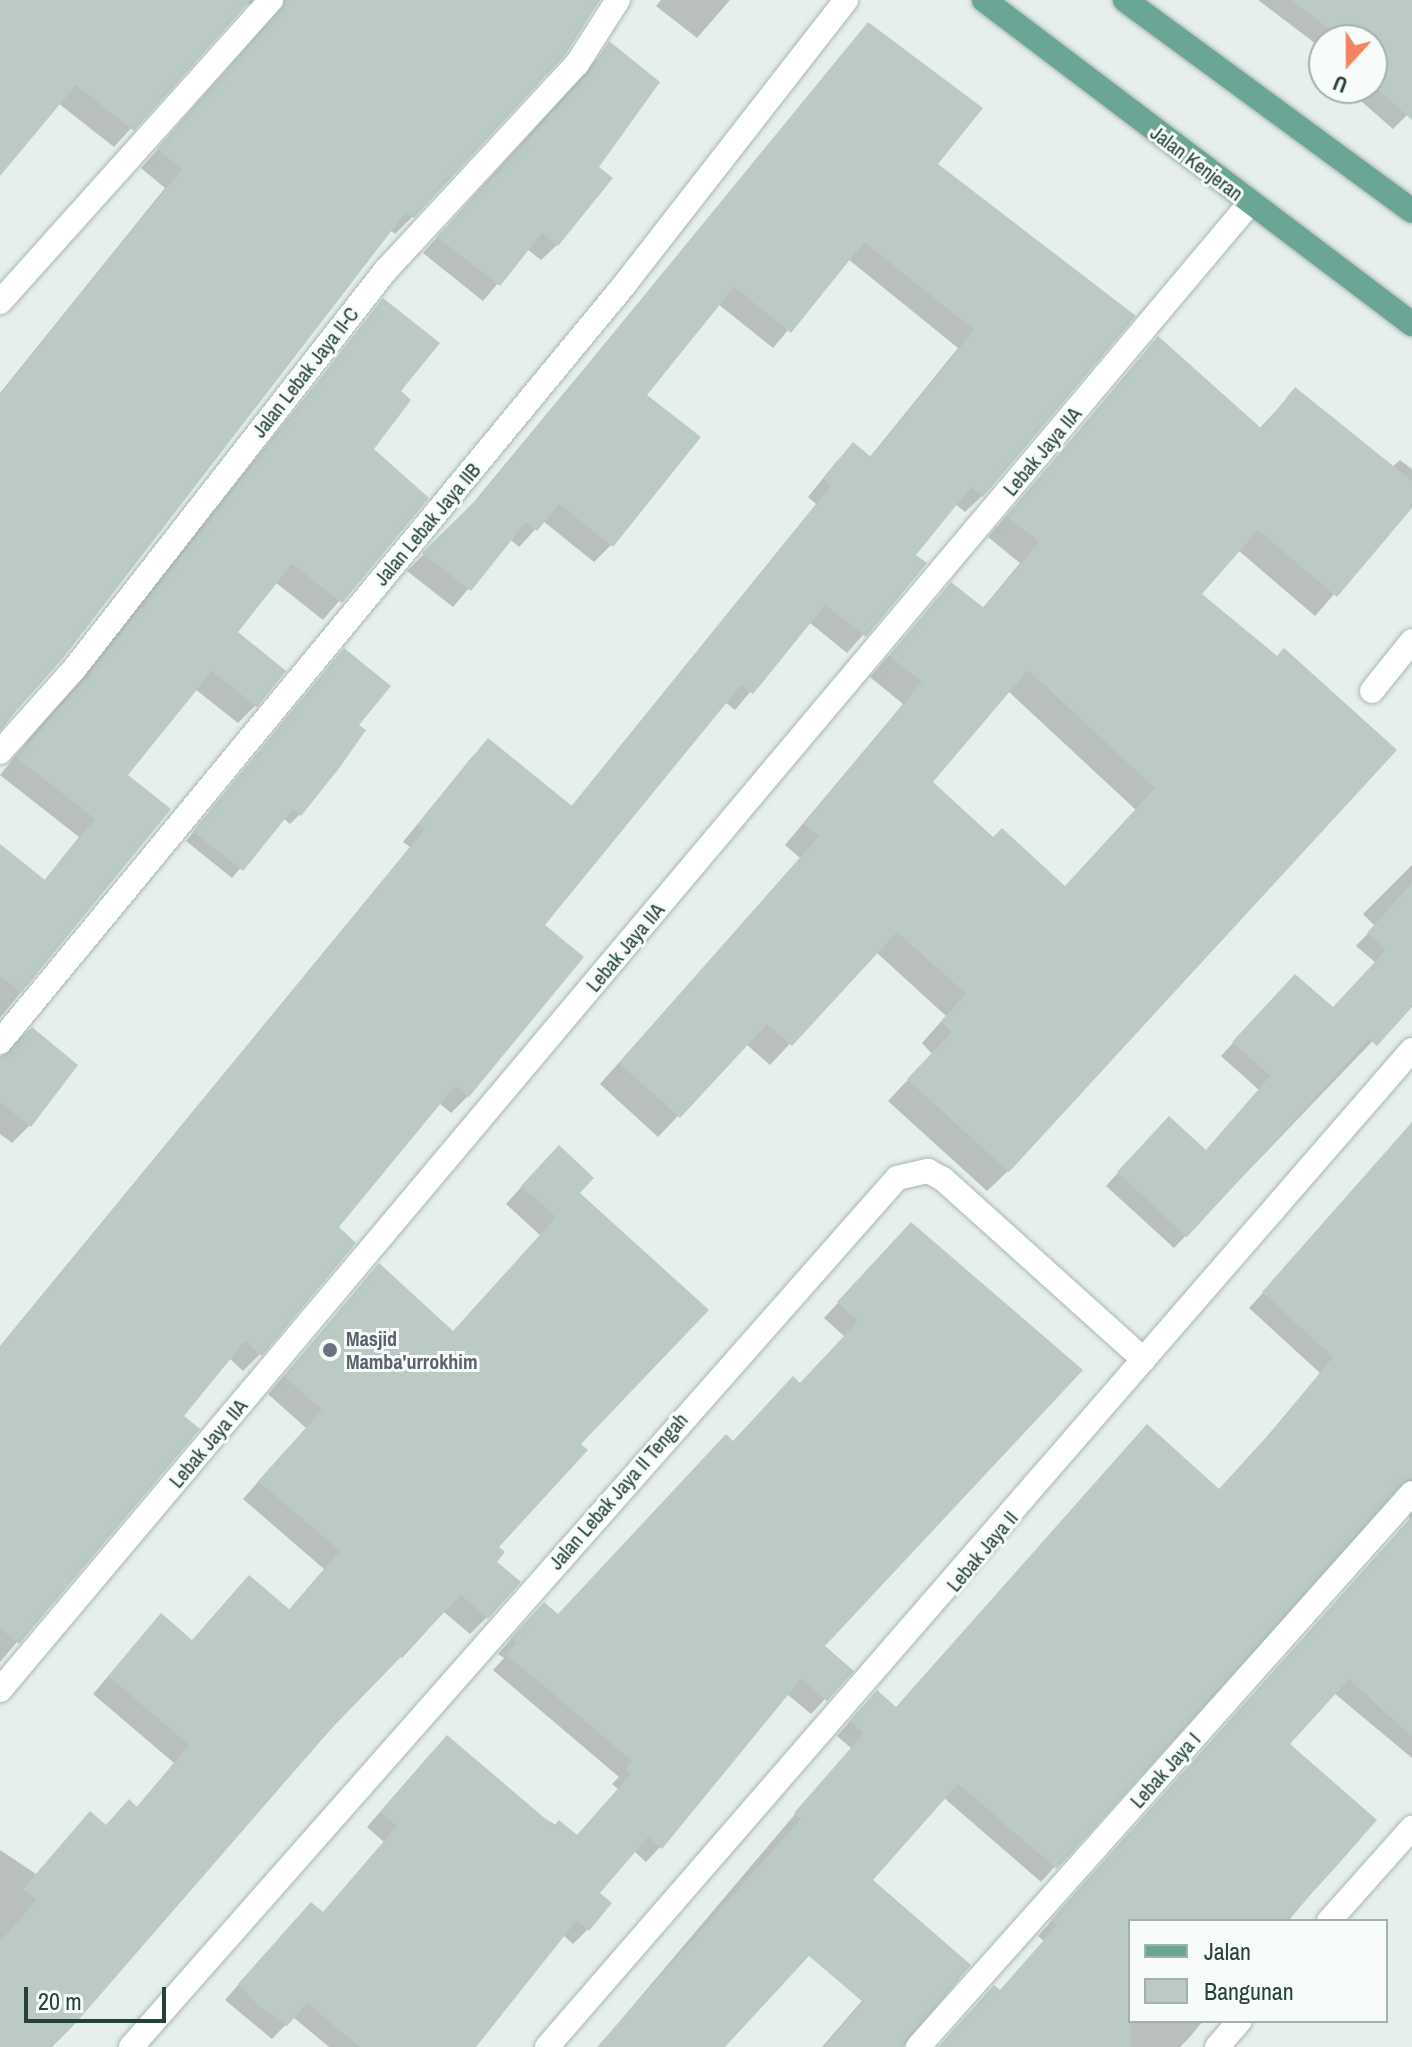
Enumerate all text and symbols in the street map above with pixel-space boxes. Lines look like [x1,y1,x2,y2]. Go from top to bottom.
north arrow [1308,24,1388,104]
text: U [1329,68,1352,101]
street label: Jalan Kenjeran [1146,120,1248,206]
street label: Jalan Lebak Jaya II-C [247,302,363,442]
street label: Lebak Jaya IIA [998,402,1086,500]
street label: Jalan Lebak Jaya IIB [369,458,485,590]
street label: Lebak Jaya IIA [581,898,669,996]
place label: Masjid Mamba'urrokhim [346,1326,477,1373]
marker: Masjid Mamba'urrokhim [321,1341,339,1359]
street label: Lebak Jaya IIA [164,1394,252,1492]
street label: Jalan Lebak Jaya II Tengah [543,1408,693,1574]
street label: Lebak Jaya II [941,1506,1023,1596]
street label: Lebak Jaya I [1125,1727,1205,1813]
legend [1128,1919,1388,2023]
text: Jalan [1204,1935,1251,1967]
scale bar [28,1971,170,2021]
text: Bangunan [1204,1975,1294,2007]
text: 20 m [38,1985,82,2017]

